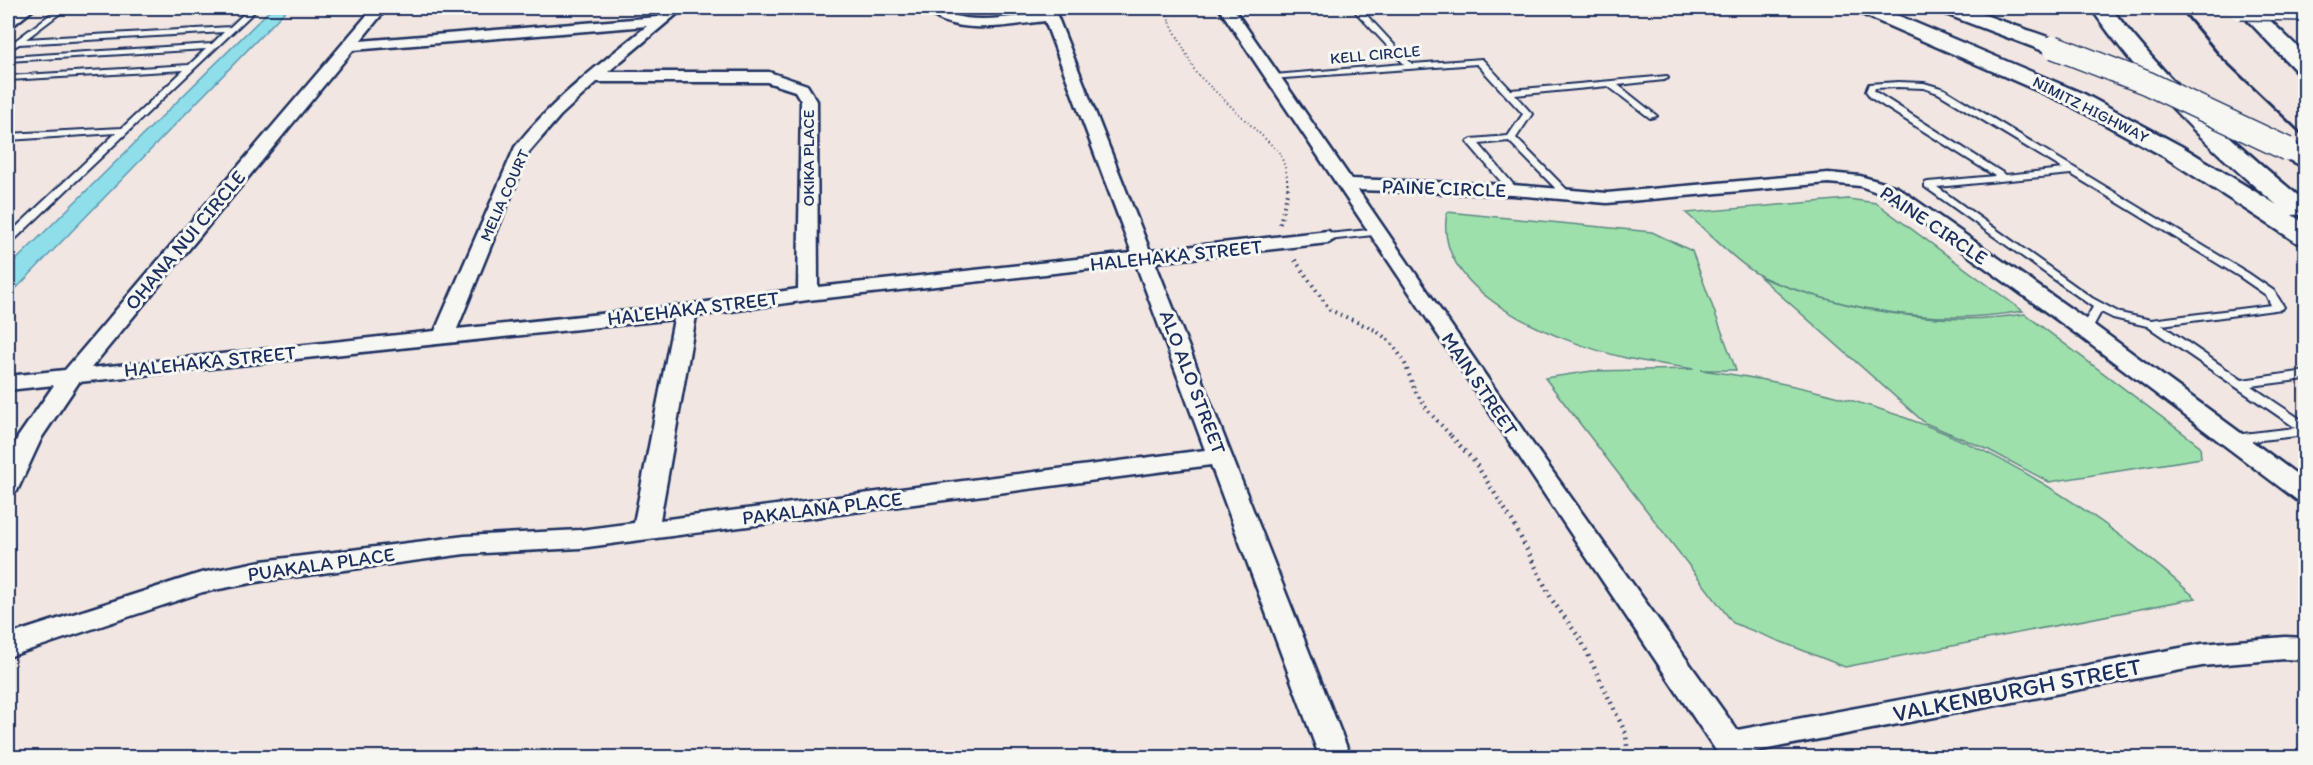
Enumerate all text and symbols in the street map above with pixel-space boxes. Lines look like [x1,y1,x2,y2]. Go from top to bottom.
street label: KELL CIRCLE [1329,41,1421,68]
street label: NIMITZ HIGHWAY [2030,72,2152,147]
street label: OKIKA PLACE [799,110,818,206]
street label: MELIA COURT [476,146,533,244]
street label: OHANA NUI CIRCLE [120,165,250,315]
street label: PAINE CIRCLE [1381,174,1507,202]
street label: PAINE CIRCLE [1876,180,1992,270]
street label: HALEHAKA STREET [1089,234,1263,276]
street label: HALEHAKA STREET [606,286,780,330]
street label: ALO ALO STREET [1155,307,1231,457]
street label: MAIN STREET [1437,328,1523,440]
street label: HALEHAKA STREET [123,340,297,382]
street label: PAKALANA PLACE [741,486,903,530]
street label: PUAKALA PLACE [246,542,396,586]
street label: VALKENBURGH STREET [1890,651,2144,728]

